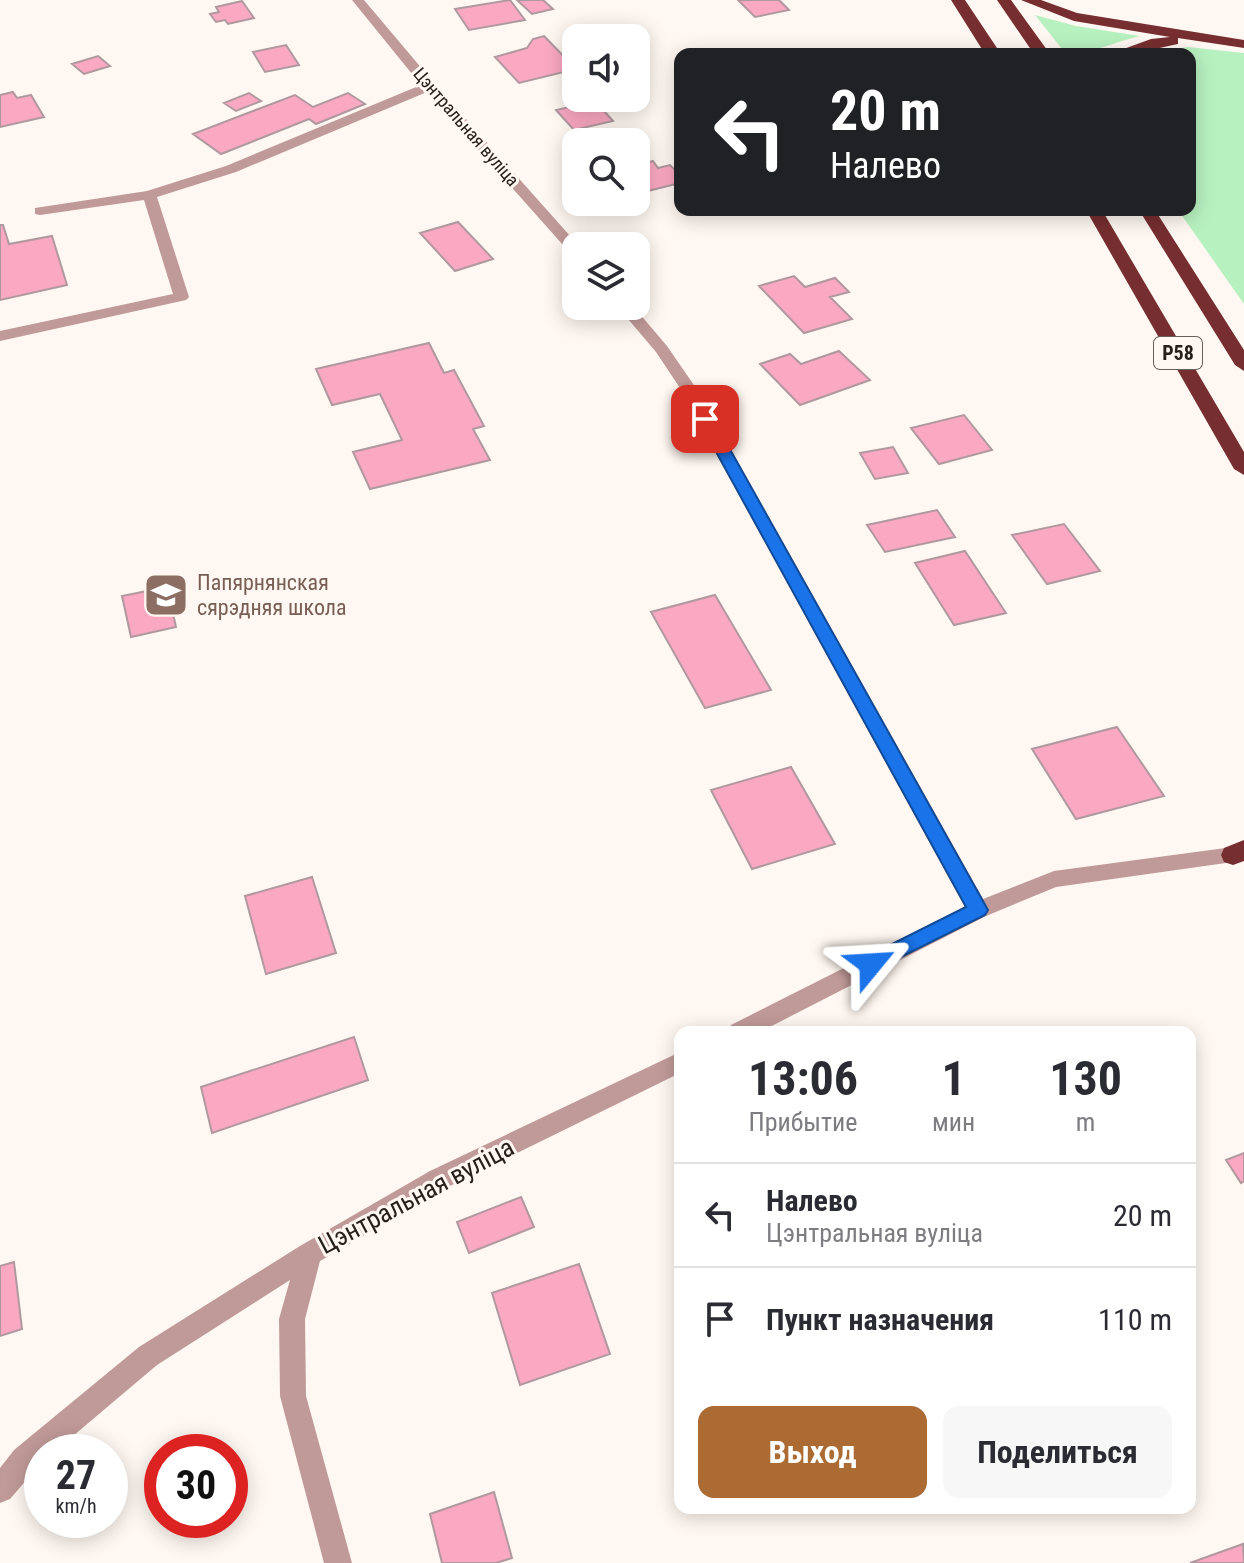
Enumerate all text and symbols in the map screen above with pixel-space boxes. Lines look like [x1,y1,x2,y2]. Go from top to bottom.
map controls [562,24,650,320]
button: sound [562,24,650,112]
street label: Цэнтральная вуліца [409,63,524,190]
text: 20 m [830,78,941,144]
icon: left [698,80,802,184]
button: search [562,128,650,216]
text: Налево [830,145,941,187]
button: layers [562,232,650,320]
road number: Р58 [1154,337,1202,369]
pin [671,385,739,453]
icon: arrive [683,397,727,441]
place label: Папярнянская сярэдняя школа [197,570,347,620]
school or university icon: Папярнянская сярэдняя школа [142,571,190,619]
position arrow [829,922,913,1006]
text: 13:06 [748,1050,858,1107]
text: 1 [942,1050,966,1107]
text: 130 [1049,1050,1122,1107]
text: Прибытие [749,1107,858,1137]
text: мин [932,1107,975,1137]
text: m [1076,1107,1095,1137]
street label: Цэнтральная вуліца [313,1132,519,1260]
text: Налево [766,1183,858,1218]
icon: left [698,1193,742,1237]
text: 20 m [1113,1198,1172,1233]
text: Цэнтральная вуліца [766,1218,983,1248]
icon: arrive [698,1297,742,1341]
text: Пункт назначения [766,1302,994,1337]
text: 110 m [1098,1302,1172,1337]
button: Выход [698,1406,927,1498]
button: Поделиться [943,1406,1172,1498]
speed limit sign: 30 [144,1434,248,1538]
text: 27 [56,1452,96,1499]
text: km/h [55,1494,97,1518]

